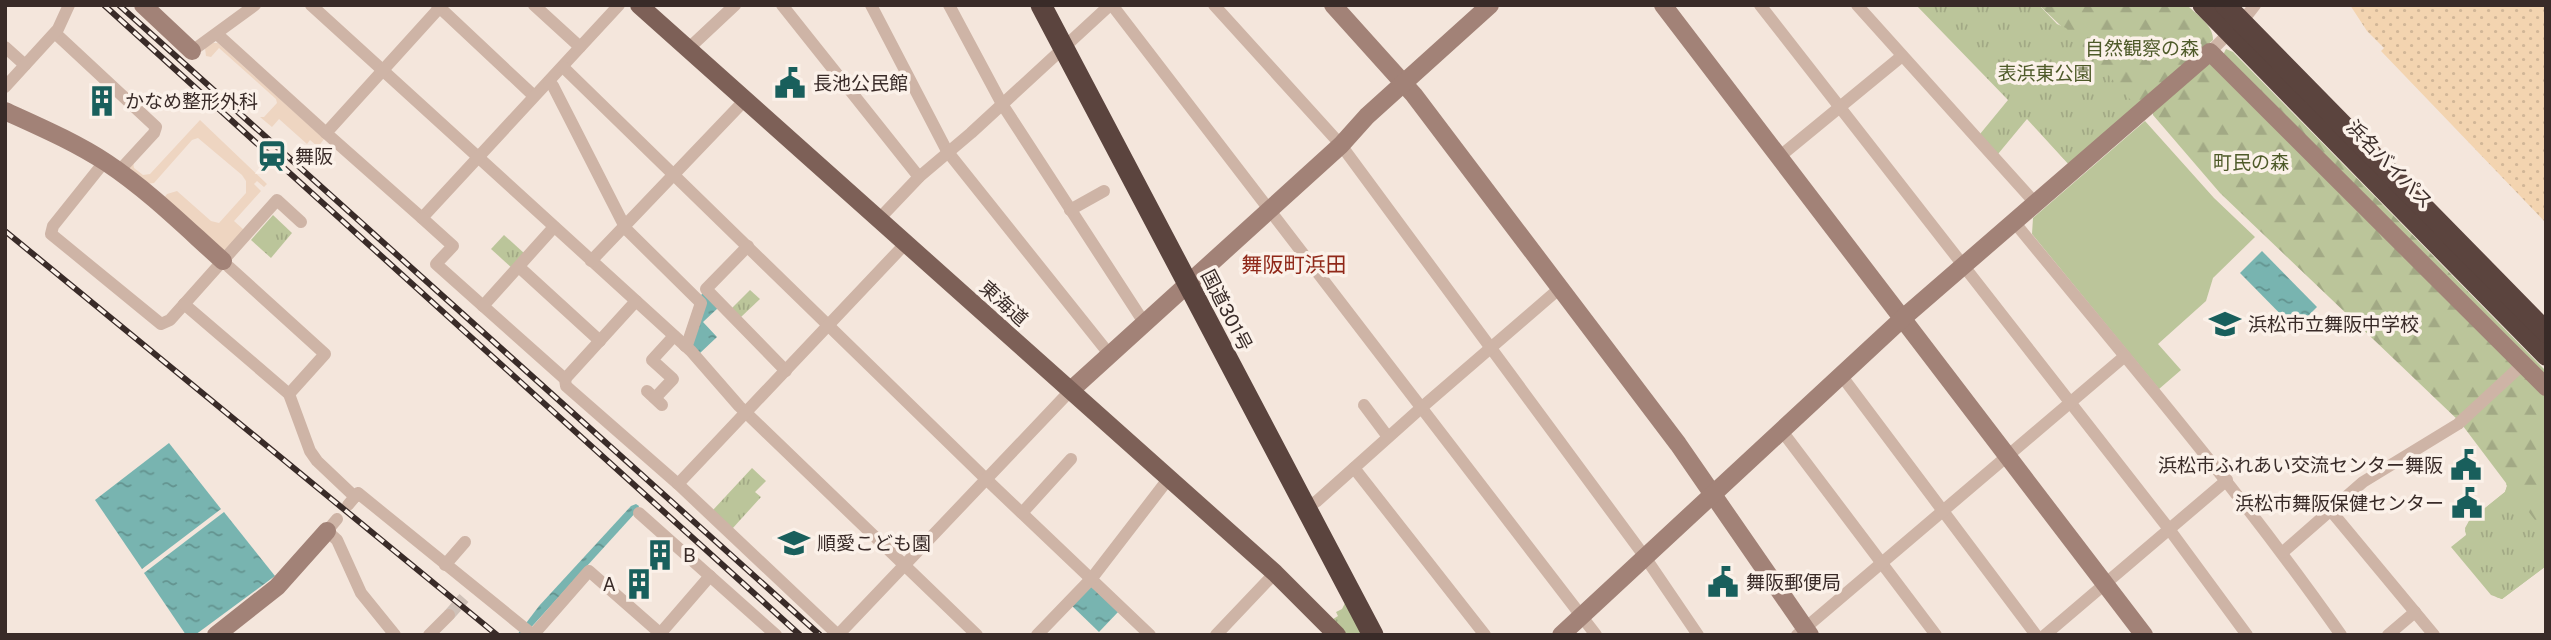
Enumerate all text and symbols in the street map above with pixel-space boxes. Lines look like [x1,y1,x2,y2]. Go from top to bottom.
park label: 自然観察の森 [2085,37,2199,59]
park label: 表浜東公園 [1997,62,2093,84]
public building icon: 長池公民館 [773,66,807,100]
place label: 長池公民館 [813,72,908,94]
building icon: かなめ整形外科 [85,84,119,118]
place label: かなめ整形外科 [125,90,258,112]
street label: 浜名バイパス [2343,115,2437,213]
station icon: 舞阪 [255,139,289,173]
place label: 舞阪 [295,145,333,167]
park label: 町民の森 [2213,151,2289,173]
district label: 舞阪町浜田 [1242,252,1347,277]
street label: 国道301号 [1197,266,1257,354]
street label: 東海道 [975,276,1033,330]
school or university icon: 浜松市立舞阪中学校 [2208,307,2242,341]
place label: 浜松市立舞阪中学校 [2248,313,2419,335]
public building icon: 浜松市ふれあい交流センター舞阪 [2449,448,2483,482]
place label: 浜松市ふれあい交流センター舞阪 [2158,454,2443,476]
public building icon: 浜松市舞阪保健センター [2450,486,2484,520]
place label: 浜松市舞阪保健センター [2235,492,2444,514]
school or university icon: 順愛こども園 [777,526,811,560]
place label: 順愛こども園 [817,532,931,554]
building icon: B [643,538,677,572]
place label: B [683,544,696,566]
public building icon: 舞阪郵便局 [1706,565,1740,599]
building icon: A [622,567,656,601]
place label: 舞阪郵便局 [1746,571,1841,593]
place label: A [603,573,616,595]

